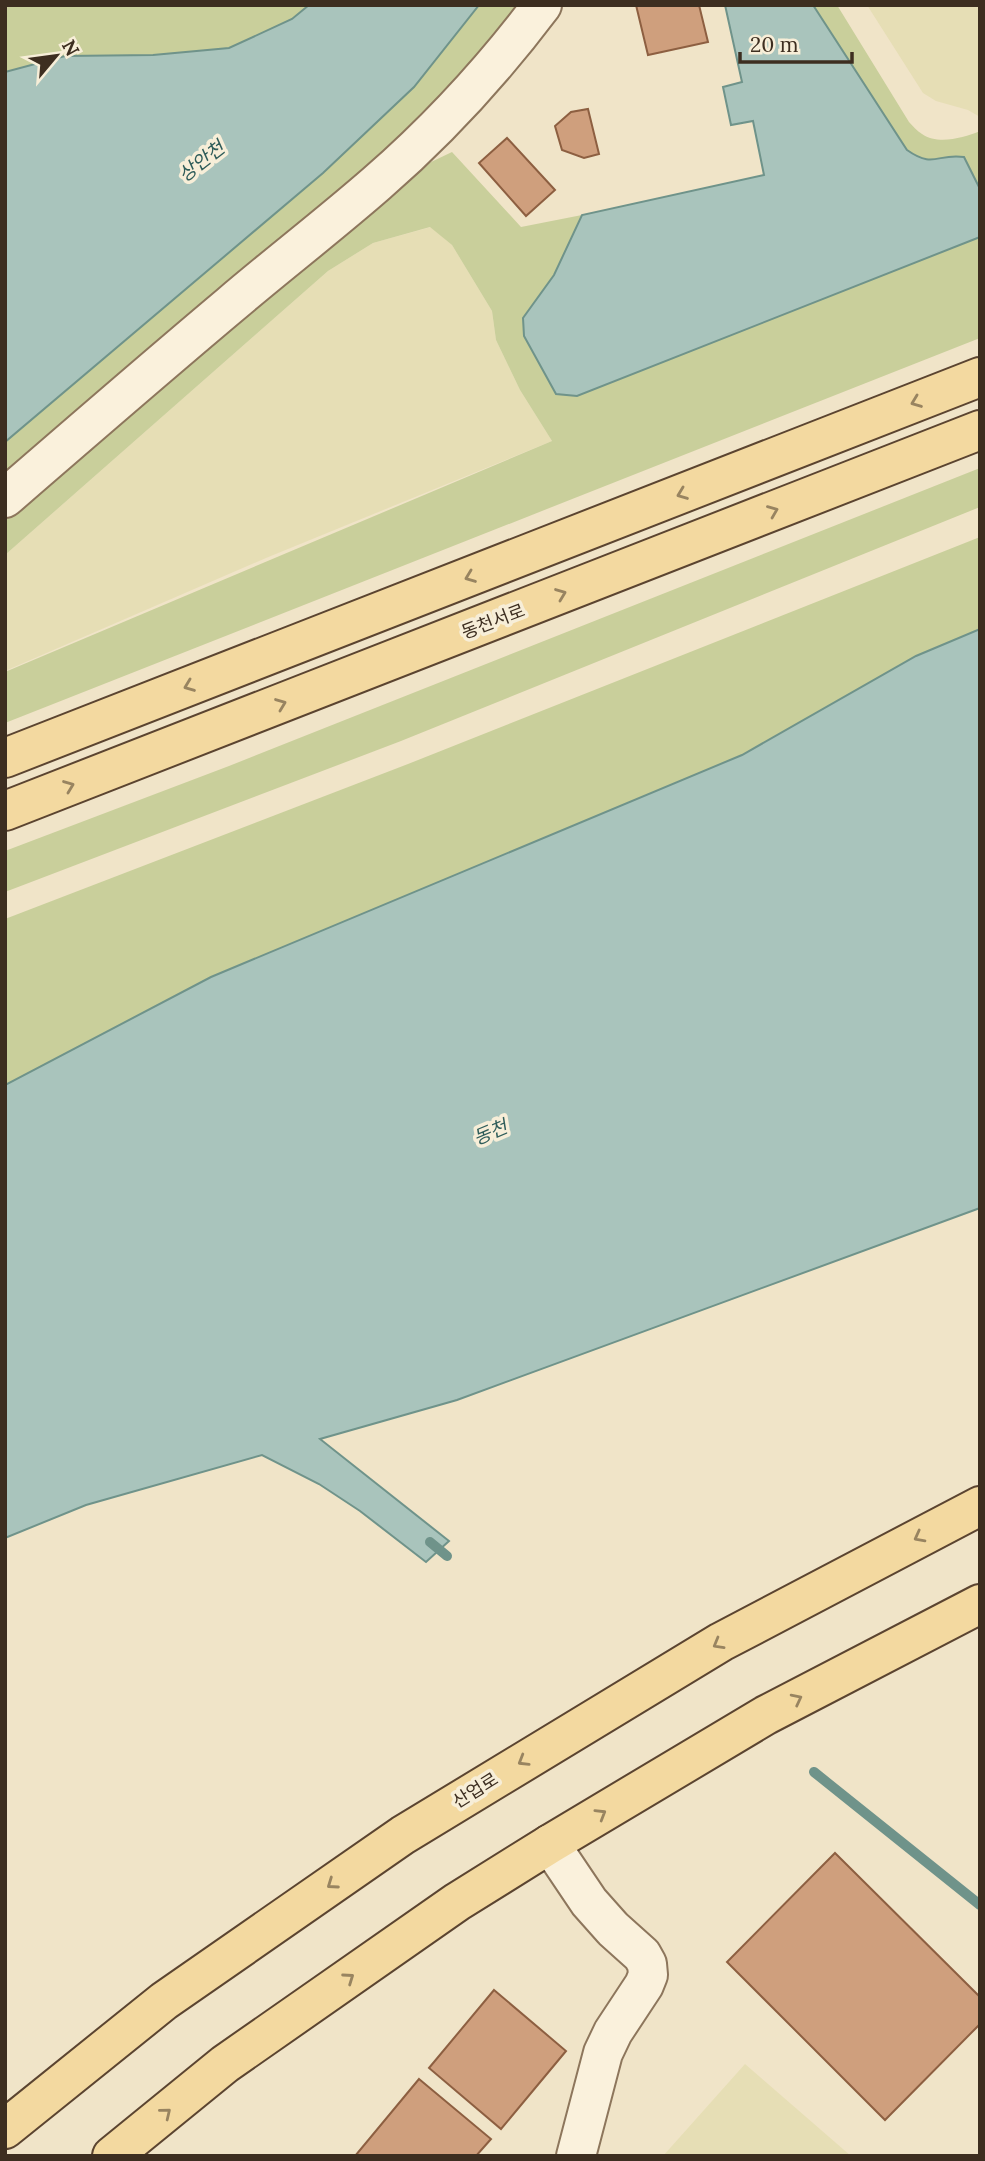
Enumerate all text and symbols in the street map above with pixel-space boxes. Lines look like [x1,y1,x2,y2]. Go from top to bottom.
north arrow [21,21,91,91]
scale bar [740,21,852,65]
text: 20 m [750,31,799,58]
text: N [57,36,85,60]
water label: 상안천 [173,134,230,187]
one-way arrow [911,393,923,407]
one-way arrow [676,486,688,500]
one-way arrow [766,506,778,520]
one-way arrow [464,568,476,582]
one-way arrow [555,589,567,603]
street label: 동천서로 [458,598,528,644]
one-way arrow [184,678,196,692]
one-way arrow [274,698,286,712]
one-way arrow [62,781,74,795]
water label: 동천 [469,1114,512,1150]
one-way arrow [914,1529,926,1543]
one-way arrow [713,1635,726,1648]
one-way arrow [790,1693,802,1707]
one-way arrow [517,1752,530,1765]
street label: 산업로 [448,1767,502,1813]
one-way arrow [593,1809,606,1822]
one-way arrow [327,1876,340,1888]
one-way arrow [341,1974,354,1986]
one-way arrow [157,2109,170,2121]

